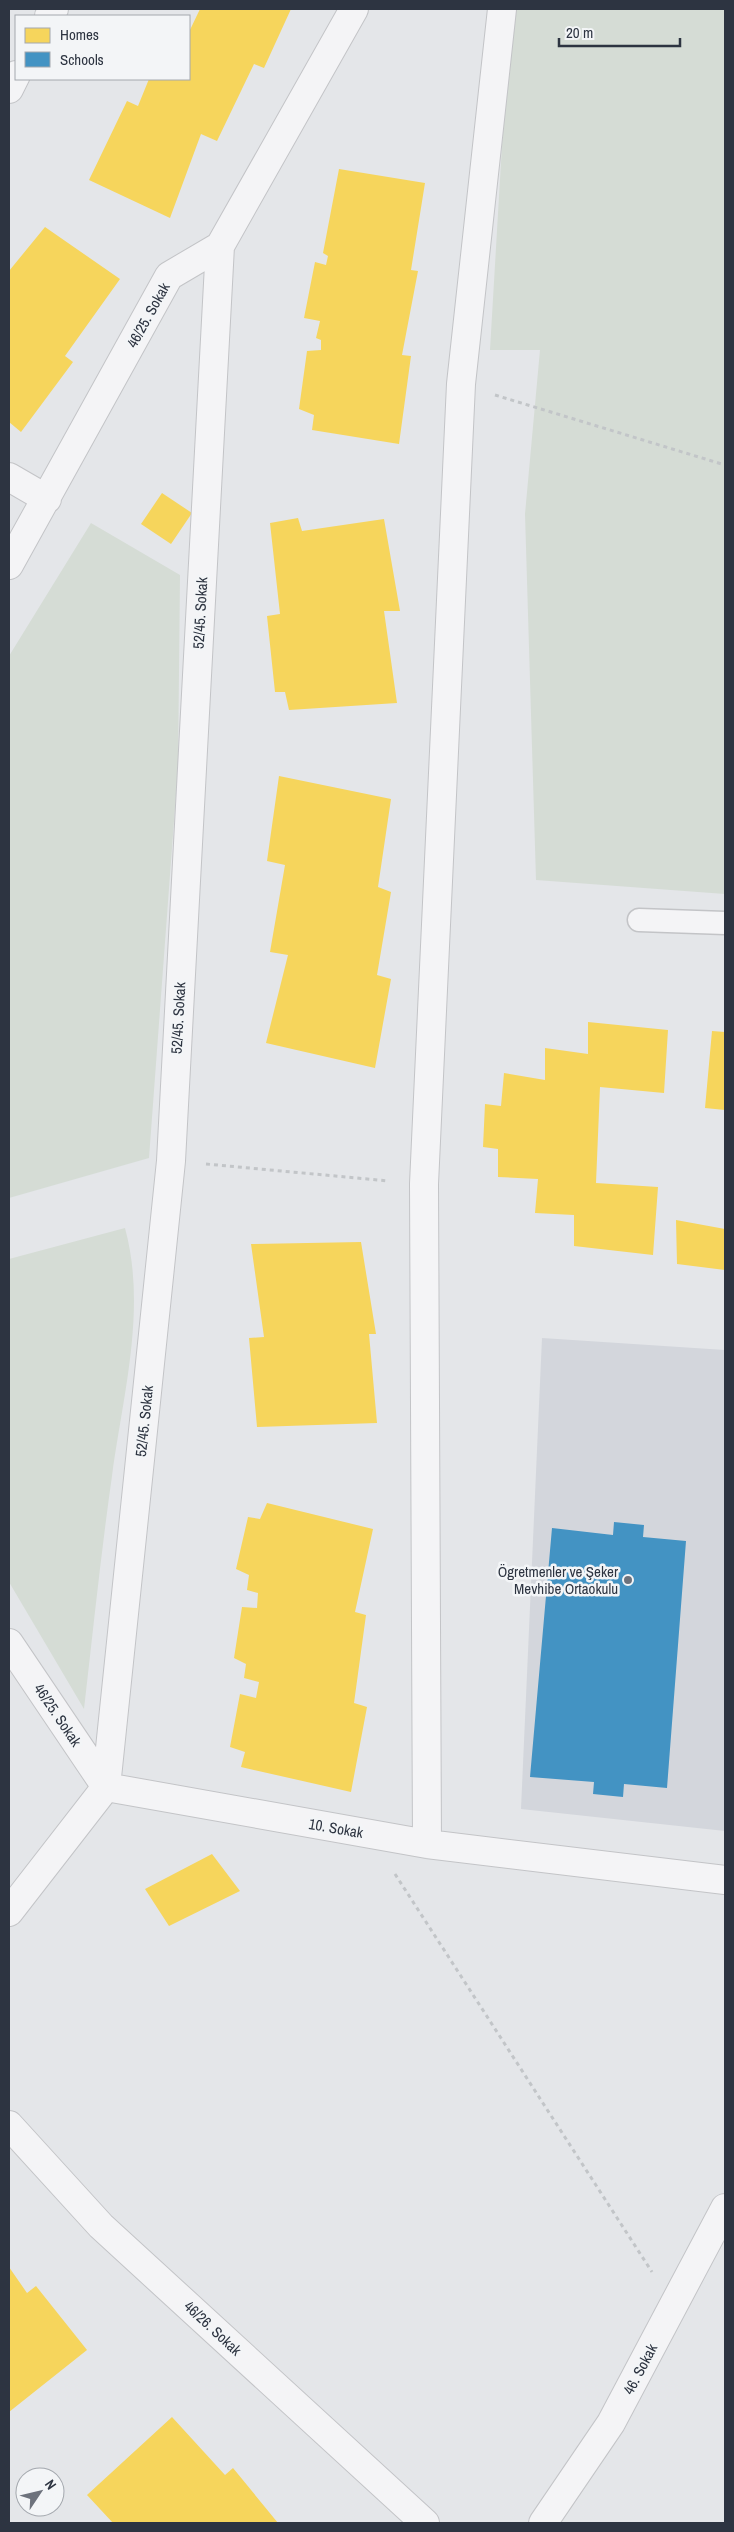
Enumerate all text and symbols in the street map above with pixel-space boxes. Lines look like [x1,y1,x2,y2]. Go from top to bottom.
legend [15,15,190,80]
scale bar [559,15,680,47]
text: 20 m [566,22,593,43]
text: Homes [60,24,99,45]
text: Schools [60,49,104,70]
street label: 46/25. Sokak [121,278,175,351]
street label: 52/45. Sokak [188,576,212,649]
street label: 52/45. Sokak [166,981,190,1054]
street label: 52/45. Sokak [130,1383,158,1458]
place label: Ögretmenler ve Şeker Mevhibe Ortaokulu [498,1561,618,1599]
marker: Ögretmenler ve Şeker Mevhibe Ortaokulu [622,1574,634,1586]
street label: 46/25. Sokak [29,1679,87,1751]
street label: 10. Sokak [307,1813,366,1843]
street label: 46/26. Sokak [180,2296,247,2361]
street label: 46. Sokak [618,2339,663,2398]
north arrow [15,2467,65,2517]
text: N [41,2476,60,2493]

